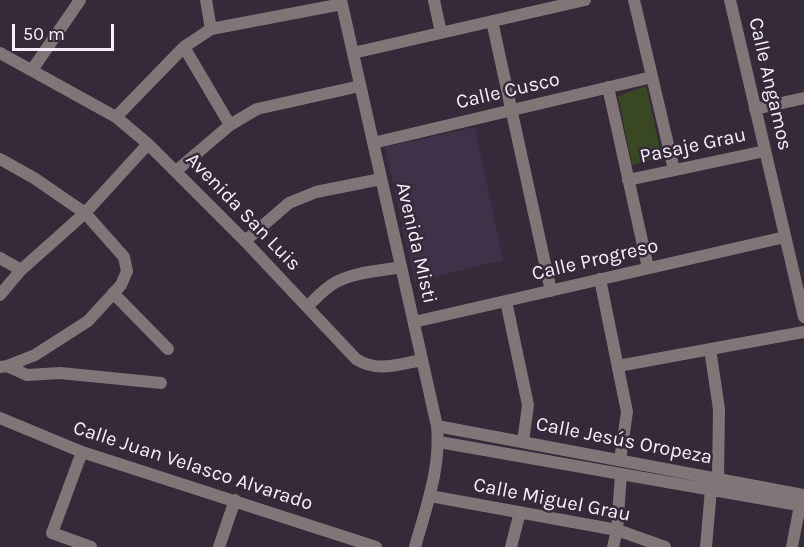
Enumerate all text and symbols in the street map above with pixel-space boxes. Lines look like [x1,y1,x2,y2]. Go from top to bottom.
scale bar [15,12,117,50]
street label: Calle Angamos [743,15,797,153]
text: 50 m [23,23,65,45]
street label: Calle Cusco [454,67,562,115]
street label: Pasaje Grau [638,123,748,169]
street label: Avenida San Luis [181,148,305,276]
street label: Avenida Misti [390,180,442,306]
street label: Calle Progreso [529,234,661,286]
street label: Calle Jesús Oropeza [534,412,714,470]
street label: Calle Juan Velasco Alvarado [70,416,316,516]
street label: Calle Miguel Grau [471,473,633,527]

